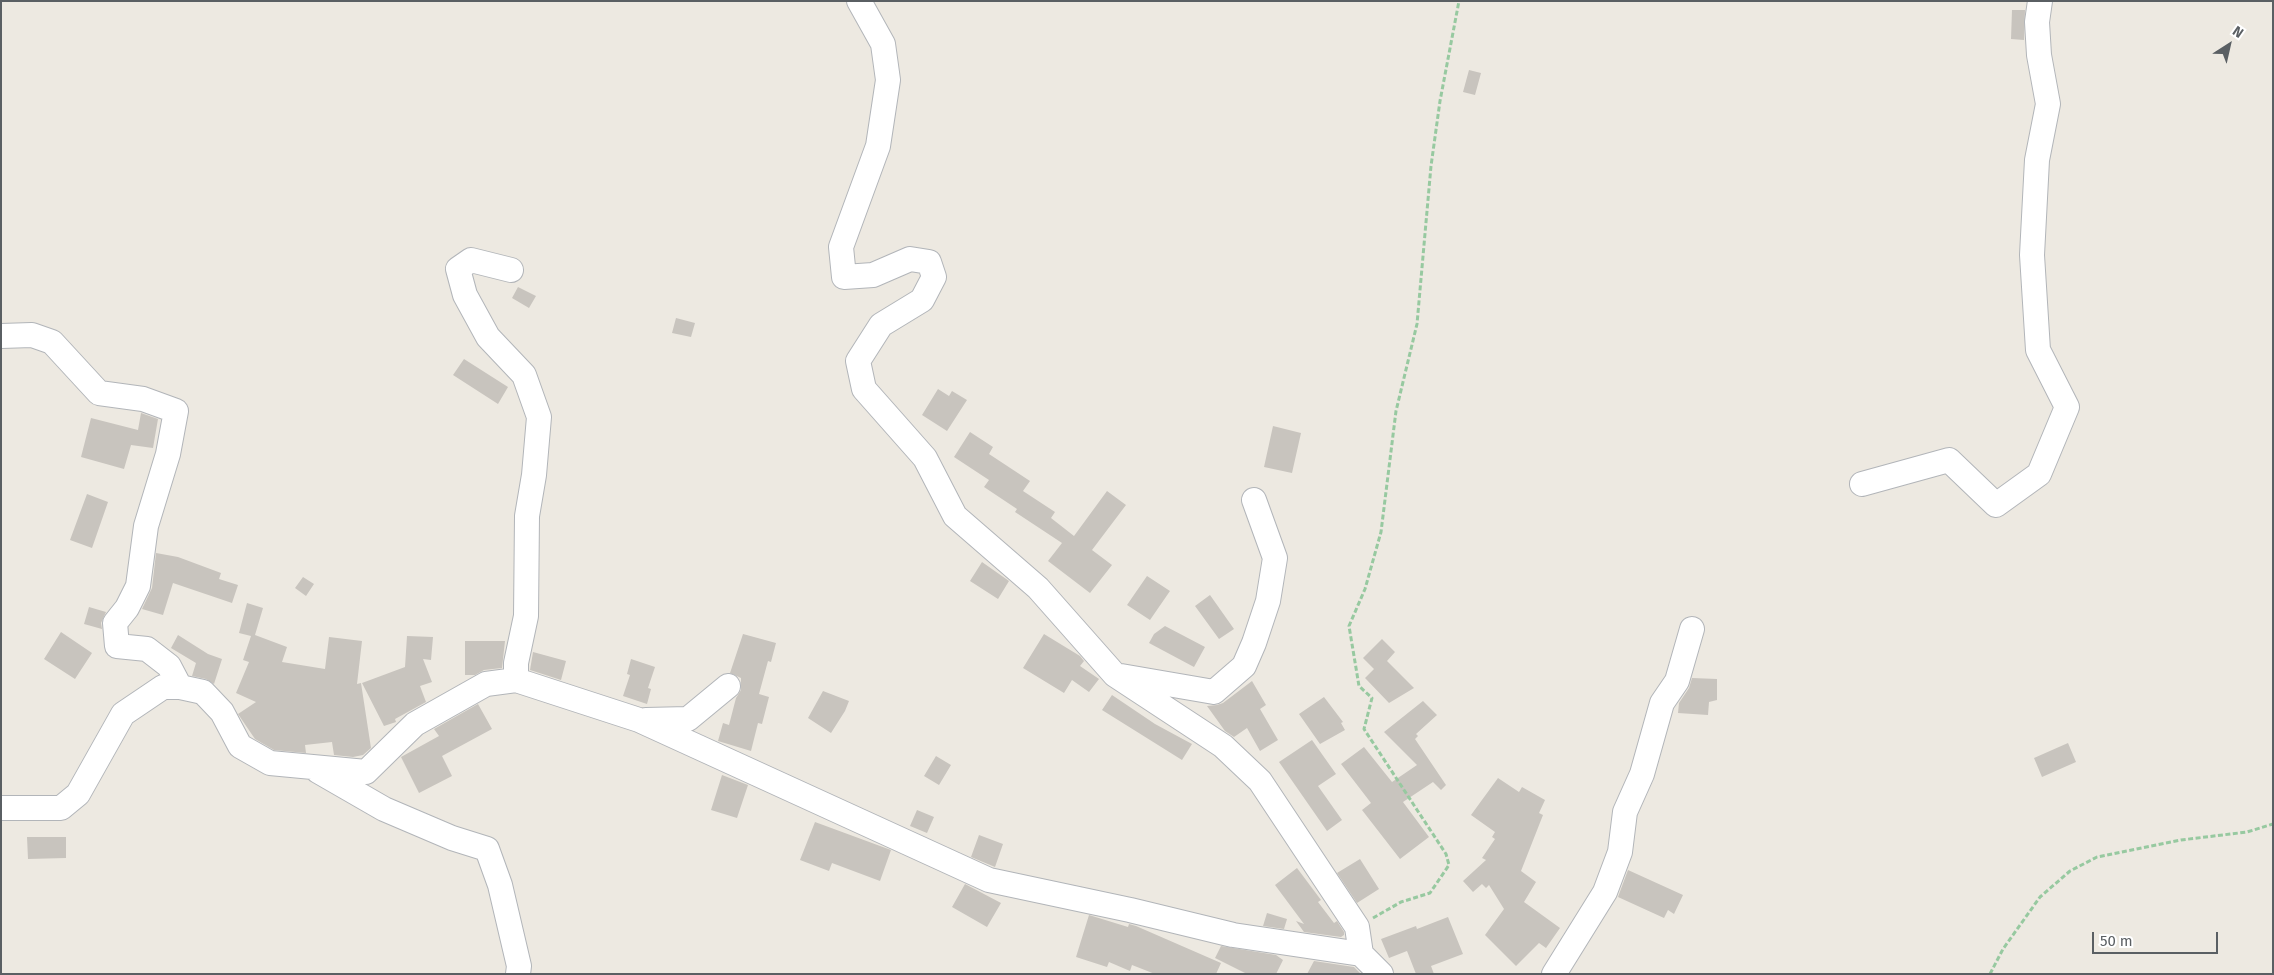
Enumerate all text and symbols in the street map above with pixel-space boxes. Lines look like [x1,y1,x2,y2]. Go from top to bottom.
north arrow [2204,20,2254,70]
text: N [2229,23,2247,42]
scale bar [2094,922,2220,954]
text: 50 m [2100,932,2133,950]

